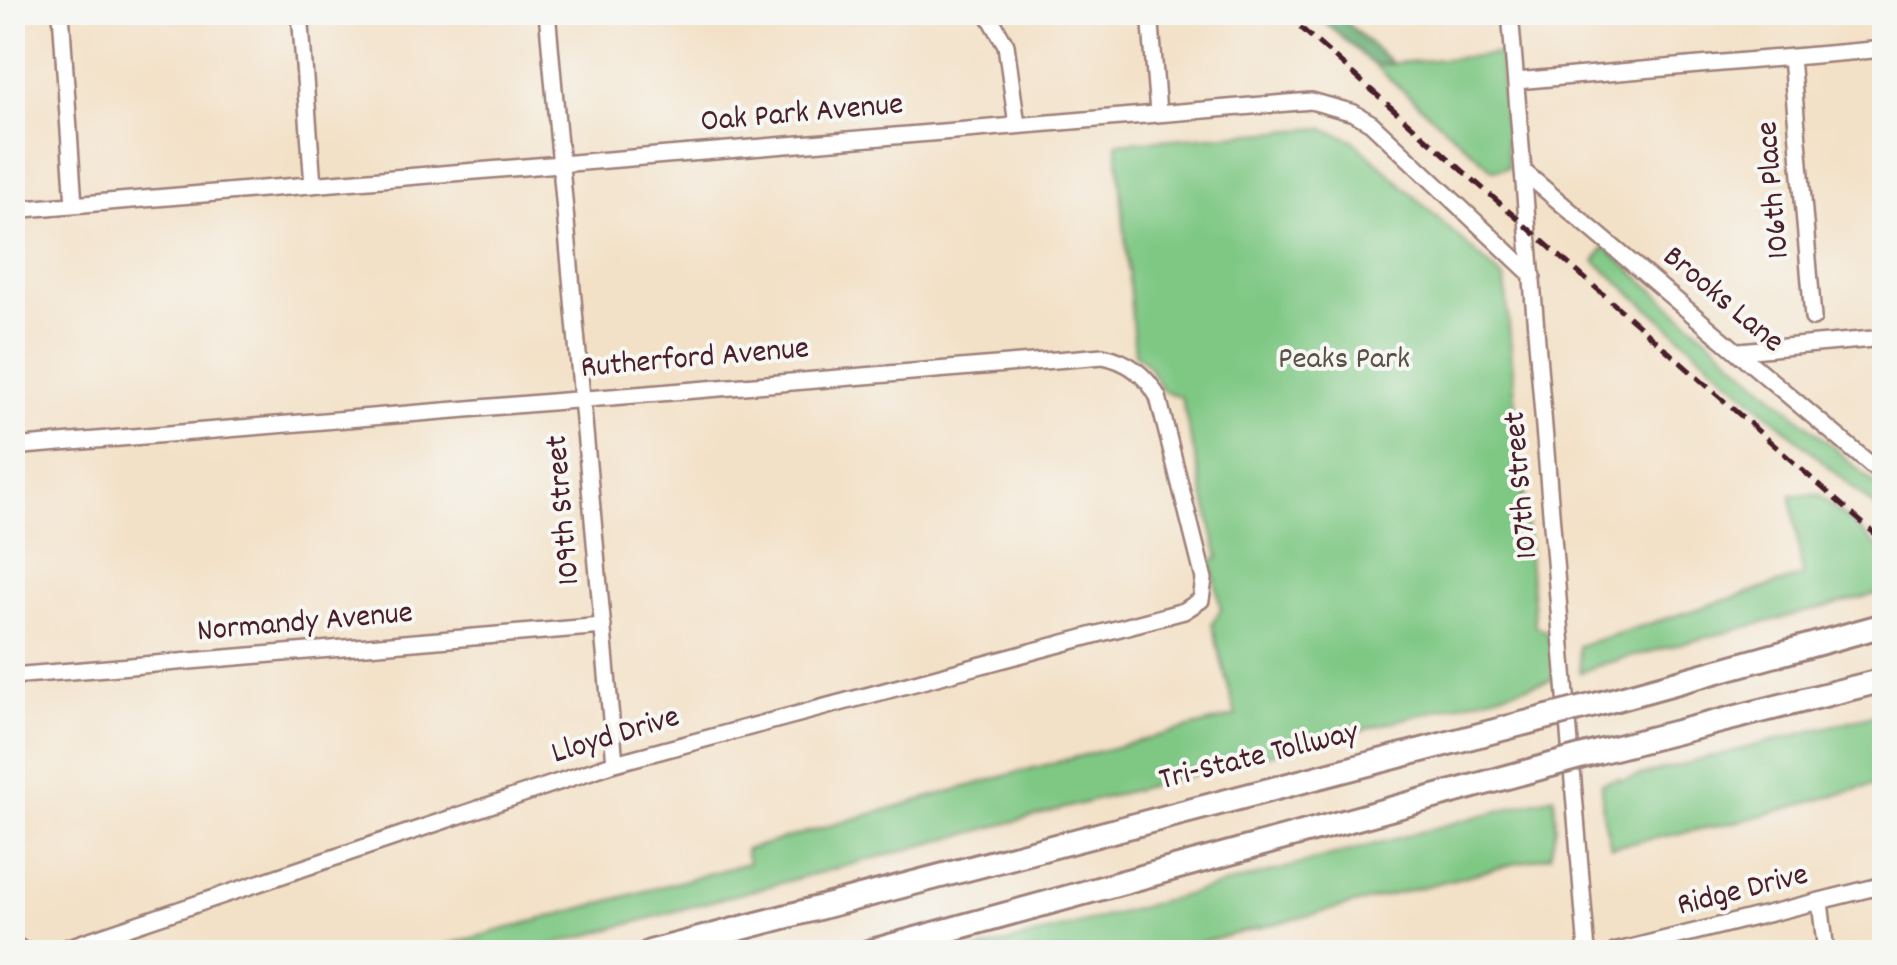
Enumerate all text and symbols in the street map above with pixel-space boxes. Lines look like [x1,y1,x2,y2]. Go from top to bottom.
street label: Oak Park Avenue [699,83,905,147]
street label: 106th Place [1746,119,1804,261]
street label: Brooks Lane [1651,236,1793,366]
street label: Rutherford Avenue [579,327,811,393]
park label: Peaks Park [1278,338,1410,384]
street label: 107th Street [1494,409,1552,561]
street label: 109th Street [536,433,594,587]
street label: Normandy Avenue [195,592,415,656]
street label: Lloyd Drive [546,696,686,778]
street label: Tri-State Tollway [1155,711,1364,805]
street label: Ridge Drive [1673,854,1813,930]

